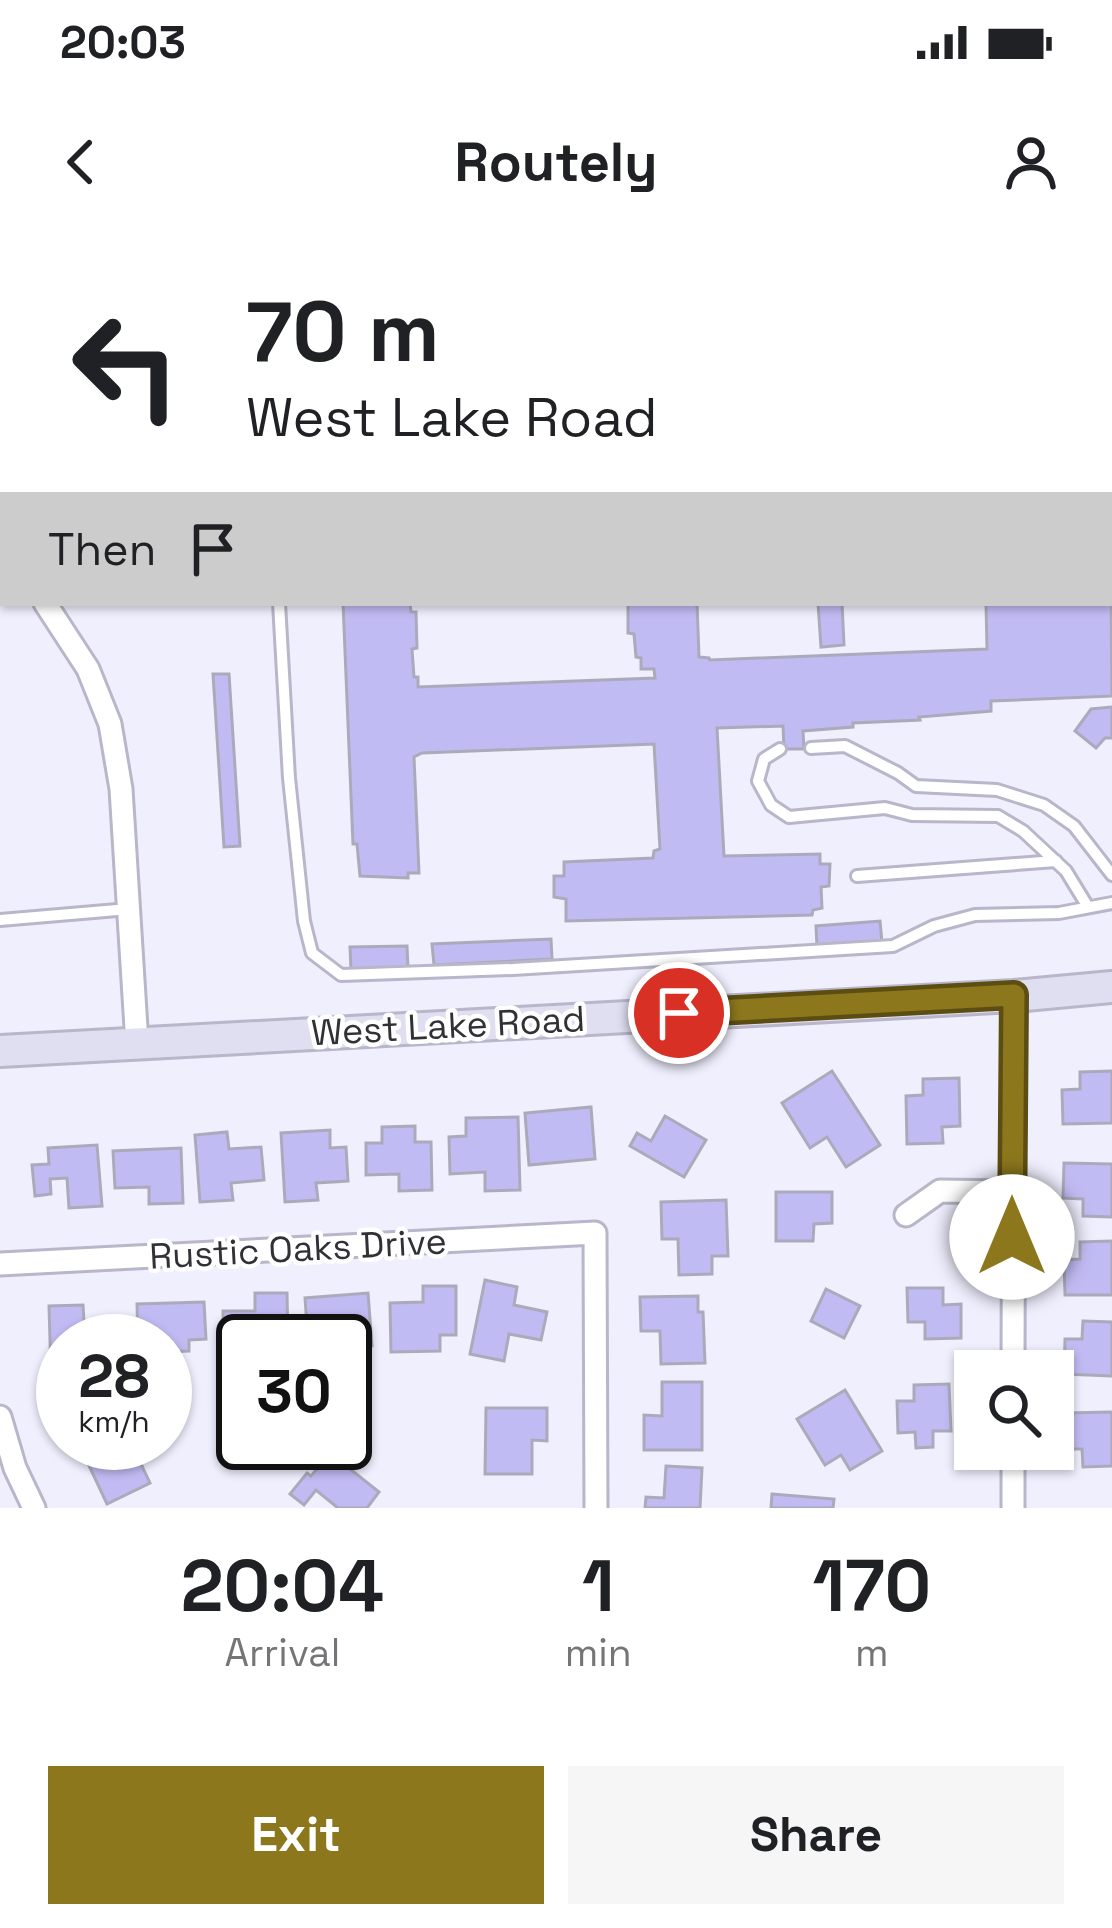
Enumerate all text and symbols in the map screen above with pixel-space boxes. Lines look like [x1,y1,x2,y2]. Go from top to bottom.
text: 20:03 [60,14,186,71]
text: Routely [455,128,657,197]
icon: back [48,129,114,195]
icon: person [998,129,1064,195]
text: 70 m [246,278,440,386]
icon: left [48,288,204,444]
text: West Lake Road [246,383,658,452]
icon: arrive [180,516,246,582]
text: Then [48,521,156,578]
pin [628,962,730,1064]
icon: arrive [646,980,712,1046]
street label: West Lake Road [310,996,586,1056]
position arrow [949,1174,1075,1300]
street label: Rustic Oaks Drive [148,1218,448,1280]
speed limit sign: 30 [216,1314,372,1470]
text: 28 [78,1338,150,1415]
map controls [954,1350,1074,1470]
button: search [954,1350,1074,1470]
text: km/h [78,1402,150,1441]
text: 20:04 [181,1540,384,1632]
text: 1 [582,1540,615,1632]
text: 170 [812,1540,931,1632]
text: Arrival [224,1628,340,1677]
text: min [565,1628,632,1677]
text: m [855,1628,889,1677]
button: Exit [48,1766,544,1904]
button: Share [568,1766,1064,1904]

